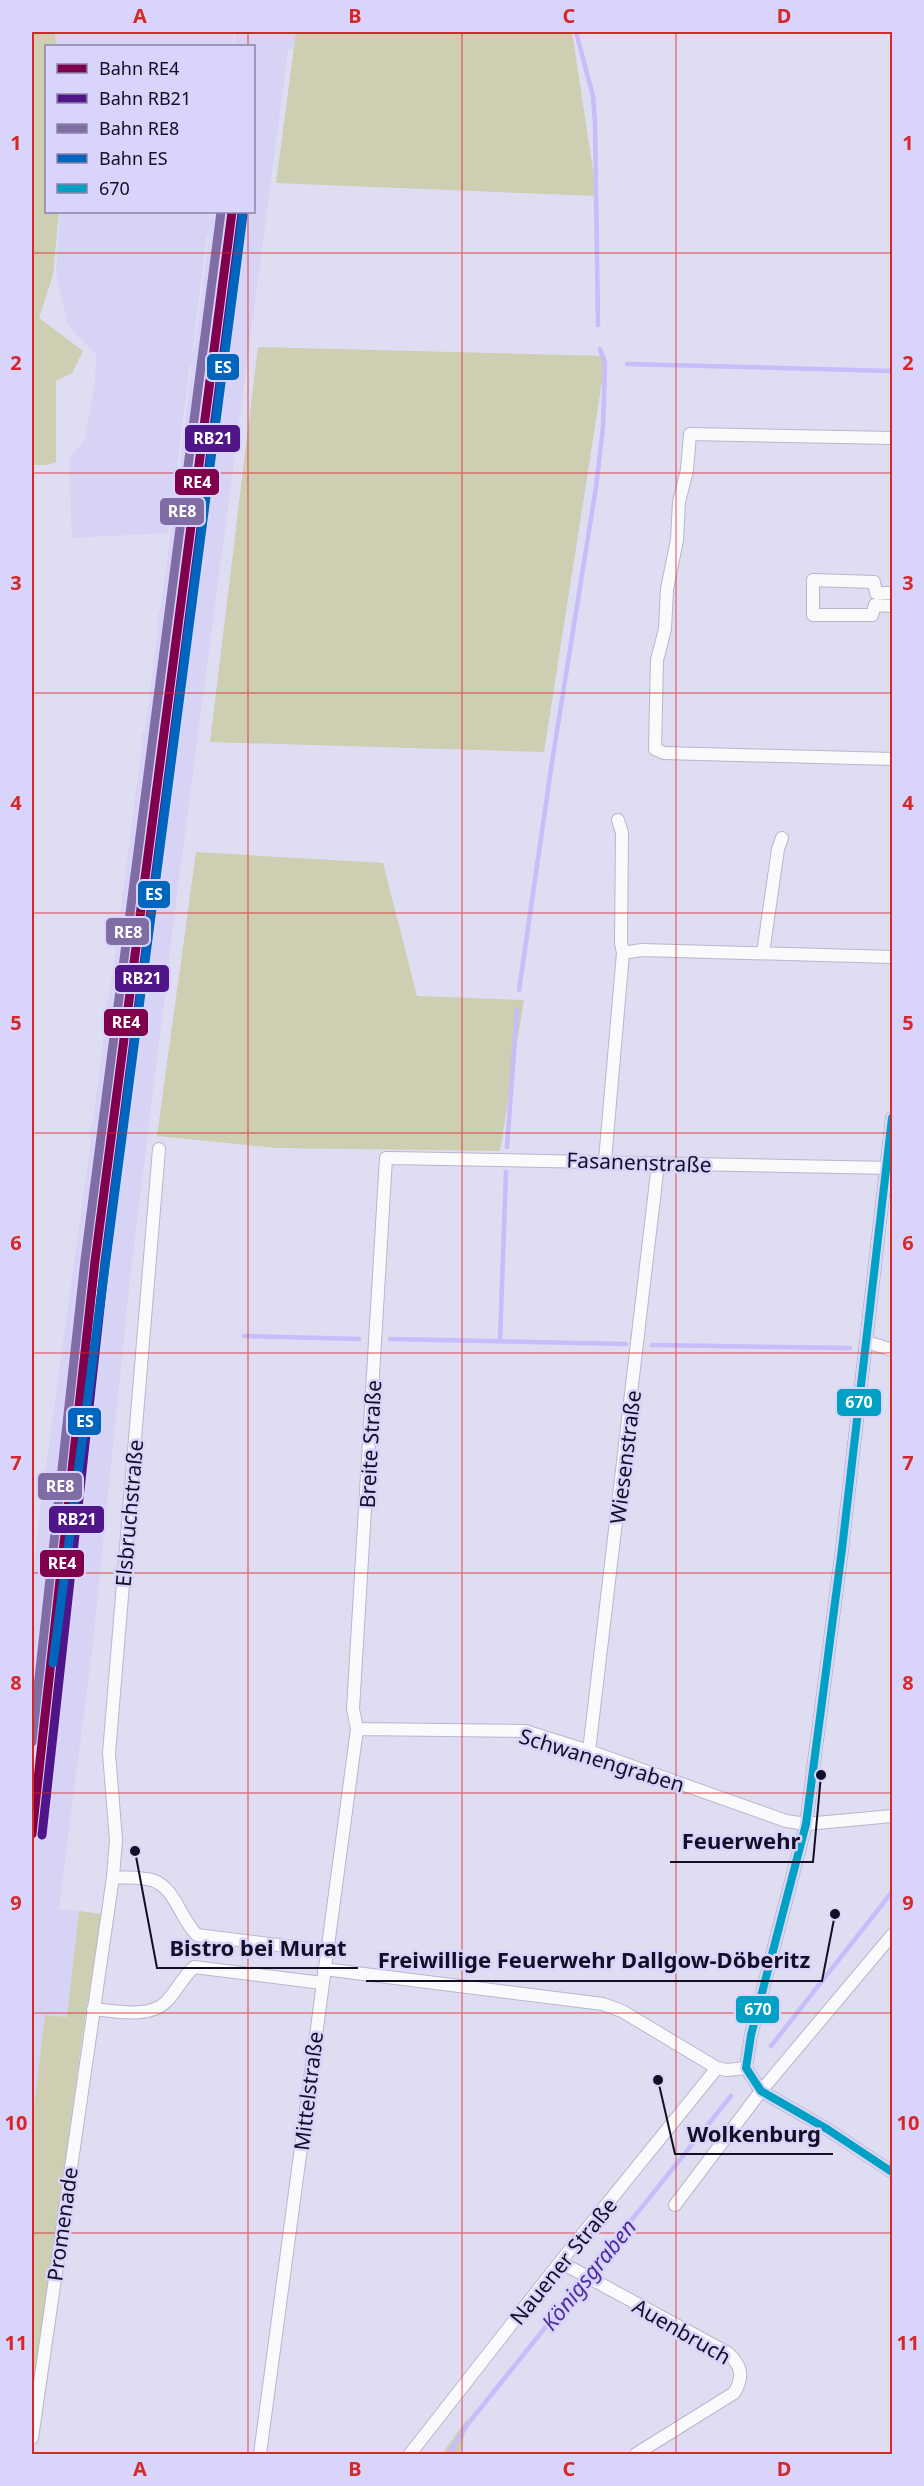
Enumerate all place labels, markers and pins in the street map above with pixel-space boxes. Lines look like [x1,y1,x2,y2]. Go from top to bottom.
callout: Feuerwehr [670,1822,813,1862]
callout: Bistro bei Murat [157,1928,358,1968]
callout: Freiwillige Feuerwehr Dallgow-Döberitz [366,1941,822,1981]
callout: Wolkenburg [675,2114,833,2154]

